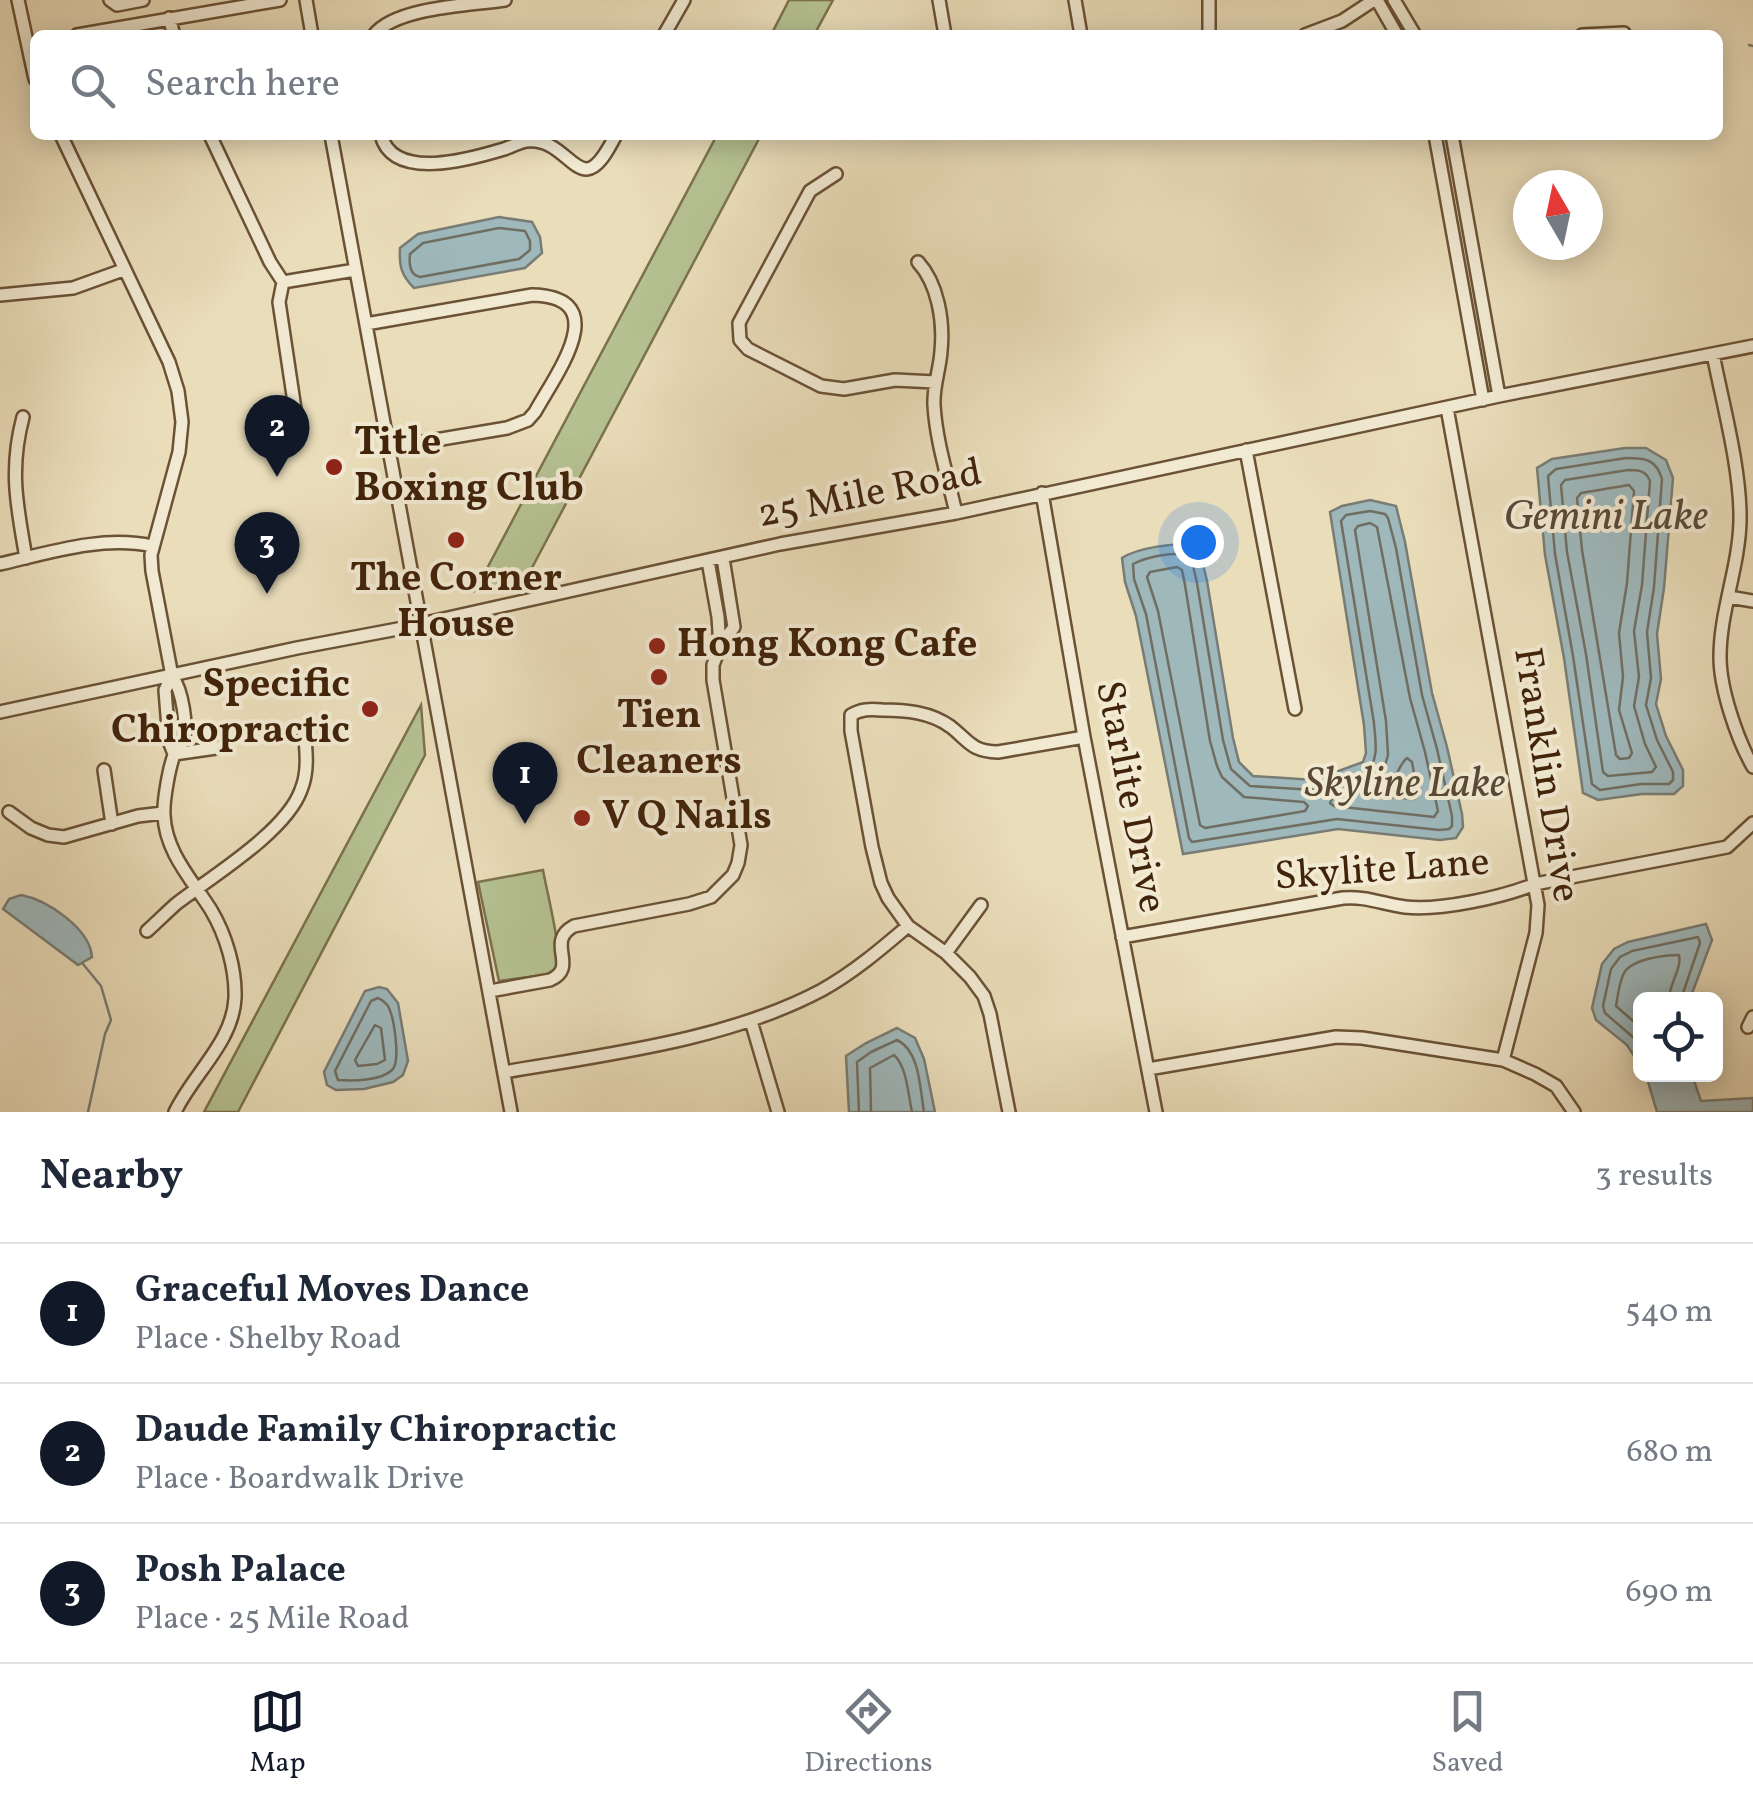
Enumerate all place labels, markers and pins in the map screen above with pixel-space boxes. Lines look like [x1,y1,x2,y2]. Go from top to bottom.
pin: 2 [244,394,310,477]
place label: Title Boxing Club [354,416,584,518]
marker: Title Boxing Club [323,456,345,478]
pin: 3 [234,512,300,594]
marker: The Corner House [445,529,467,551]
place label: The Corner House [350,552,562,654]
place label: Hong Kong Cafe [677,618,977,674]
marker: Hong Kong Cafe [646,635,668,657]
place label: Specific Chiropractic [111,658,350,760]
marker: Tien Cleaners [648,666,670,688]
place label: Tien Cleaners [576,689,742,791]
marker: Specific Chiropractic [359,698,381,720]
pin: 1 [492,742,558,824]
place label: V Q Nails [602,790,772,846]
marker: V Q Nails [571,807,593,829]

